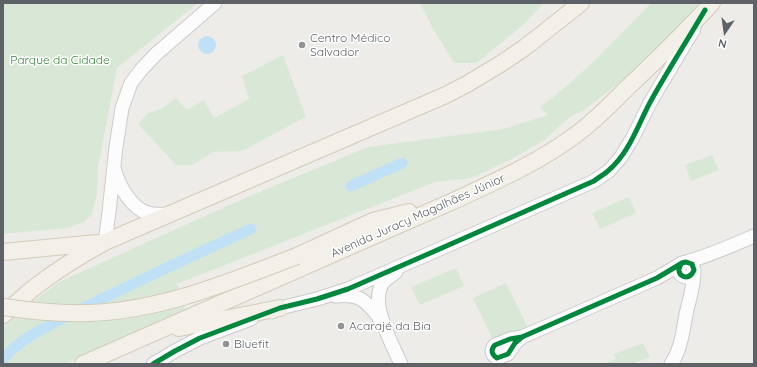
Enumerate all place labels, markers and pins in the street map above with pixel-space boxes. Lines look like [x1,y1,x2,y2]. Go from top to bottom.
place label: Centro Médico Salvador [310,31,391,59]
marker: Centro Médico Salvador [297,40,307,50]
place label: Acarajé da Bia [349,319,431,333]
marker: Acarajé da Bia [336,321,346,331]
place label: Bluefit [234,337,269,351]
marker: Bluefit [221,339,231,349]

